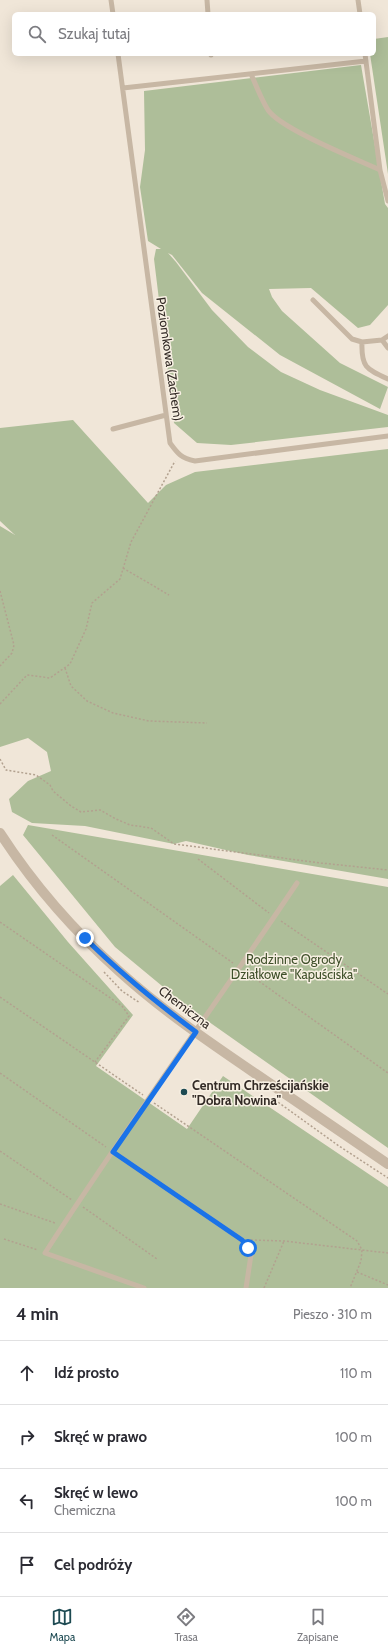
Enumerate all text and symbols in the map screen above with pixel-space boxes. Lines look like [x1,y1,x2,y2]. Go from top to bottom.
search box [12,12,376,56]
icon: search [26,23,48,45]
text: Szukaj tutaj [58,25,130,43]
street label: Poziomkowa (Zachem) [153,296,187,422]
route end [76,929,94,947]
park label: Rodzinne Ogrody Działkowe "Kapuściska" [231,951,357,982]
street label: Chemiczna [156,982,215,1032]
place label: Centrum Chrześcijańskie "Dobra Nowina" [192,1077,329,1108]
marker: Centrum Chrześcijańskie "Dobra Nowina" [179,1087,189,1097]
route start [239,1239,257,1257]
text: 4 min [16,1304,59,1324]
text: Pieszo · 310 m [293,1306,372,1322]
icon: ahead [16,1362,38,1384]
text: Idź prosto [54,1364,119,1382]
text: 110 m [340,1365,372,1381]
icon: right [16,1426,38,1448]
text: Skręć w prawo [54,1428,147,1446]
text: 100 m [335,1429,372,1445]
text: Skręć w lewo [54,1484,138,1502]
icon: left [16,1490,38,1512]
text: 100 m [335,1493,372,1509]
text: Chemiczna [54,1502,115,1518]
icon: arrive [16,1554,38,1576]
text: Cel podróży [54,1556,132,1574]
tab: Mapa [50,1606,75,1644]
tab: Trasa [174,1606,198,1644]
tab: Zapisane [297,1606,338,1644]

